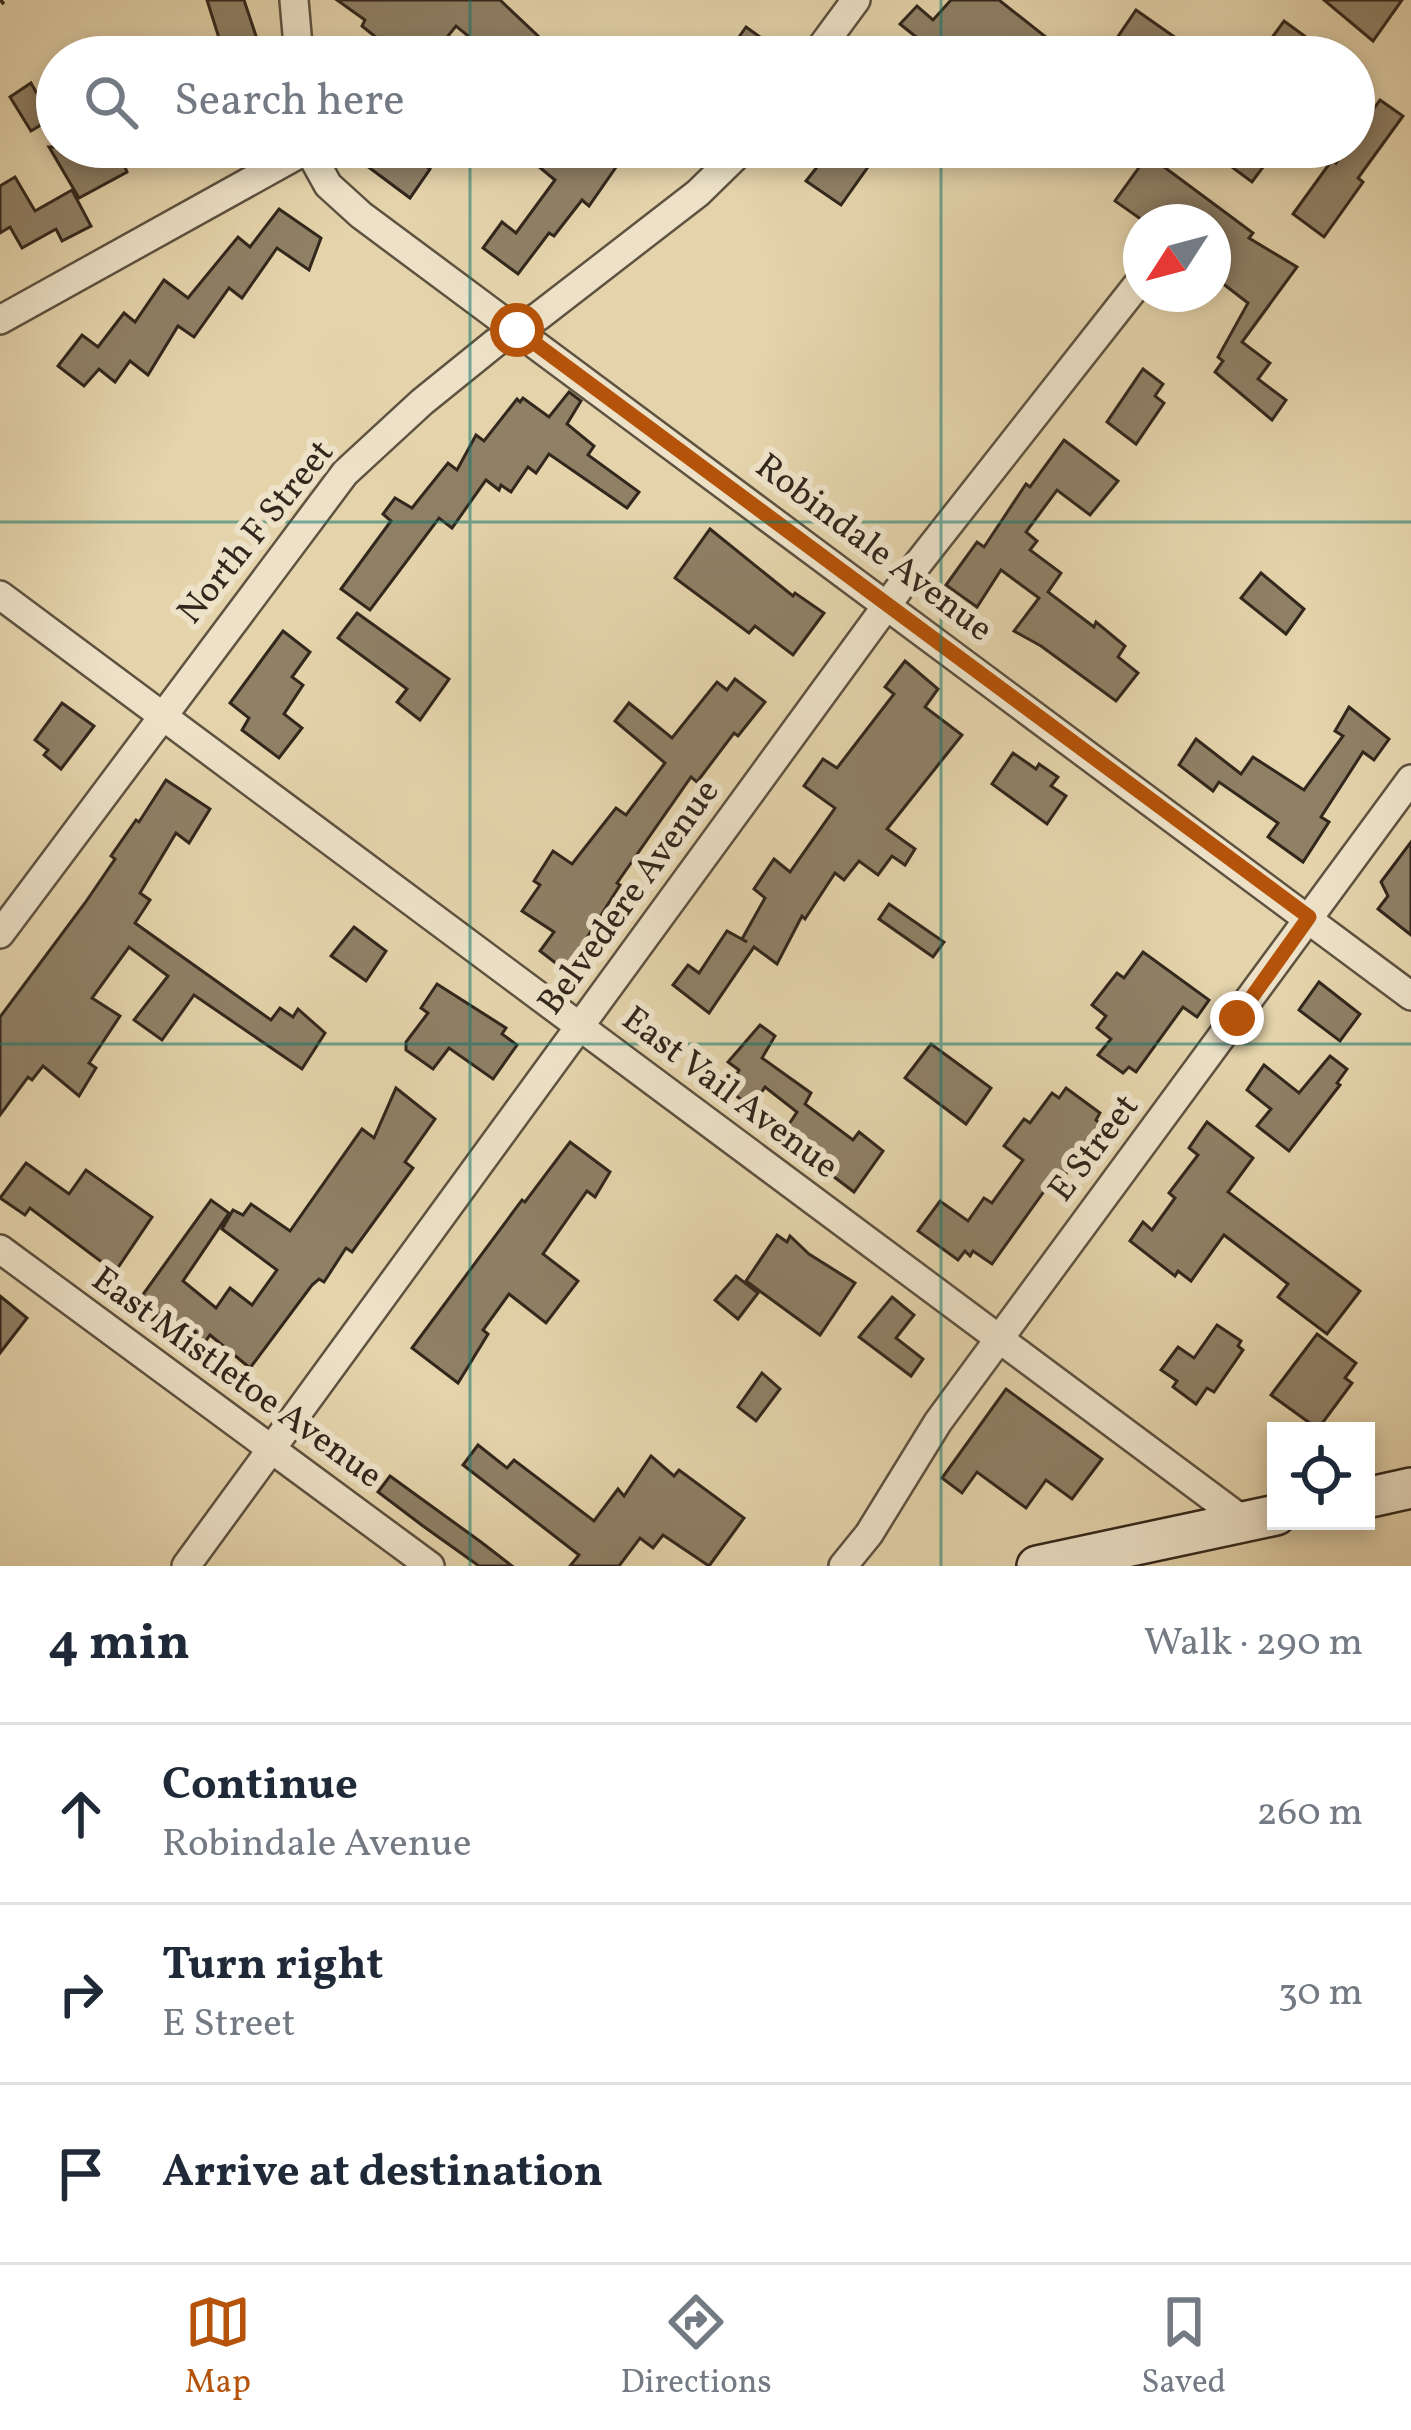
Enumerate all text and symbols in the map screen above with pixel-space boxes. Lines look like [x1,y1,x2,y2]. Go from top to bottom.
search box [36,36,1375,168]
icon: search [78,69,144,135]
text: Search here [174,71,405,134]
north arrow [1123,204,1231,312]
route start [490,303,544,357]
street label: North F Street [167,430,347,636]
street label: Robindale Avenue [744,443,1002,655]
street label: Belvedere Avenue [527,770,733,1026]
route end [1210,991,1264,1045]
street label: East Vail Avenue [610,996,848,1192]
street label: E Street [1038,1085,1152,1213]
street label: East Mistletoe Avenue [80,1256,392,1502]
map controls [1267,1422,1375,1530]
button: locate [1267,1422,1375,1530]
text: 4 min [48,1609,190,1680]
text: Walk · 290 m [1144,1617,1363,1671]
text: Continue [162,1755,358,1818]
icon: ahead [48,1781,114,1847]
text: 260 m [1257,1787,1363,1841]
text: Robindale Avenue [162,1818,472,1872]
text: Turn right [162,1935,383,1998]
icon: right [48,1961,114,2027]
text: 30 m [1278,1967,1363,2021]
text: E Street [162,1998,295,2052]
icon: arrive [48,2141,114,2207]
text: Arrive at destination [162,2142,603,2205]
tab: Map [185,2289,251,2407]
tab: Directions [620,2289,772,2407]
tab: Saved [1141,2289,1226,2407]

